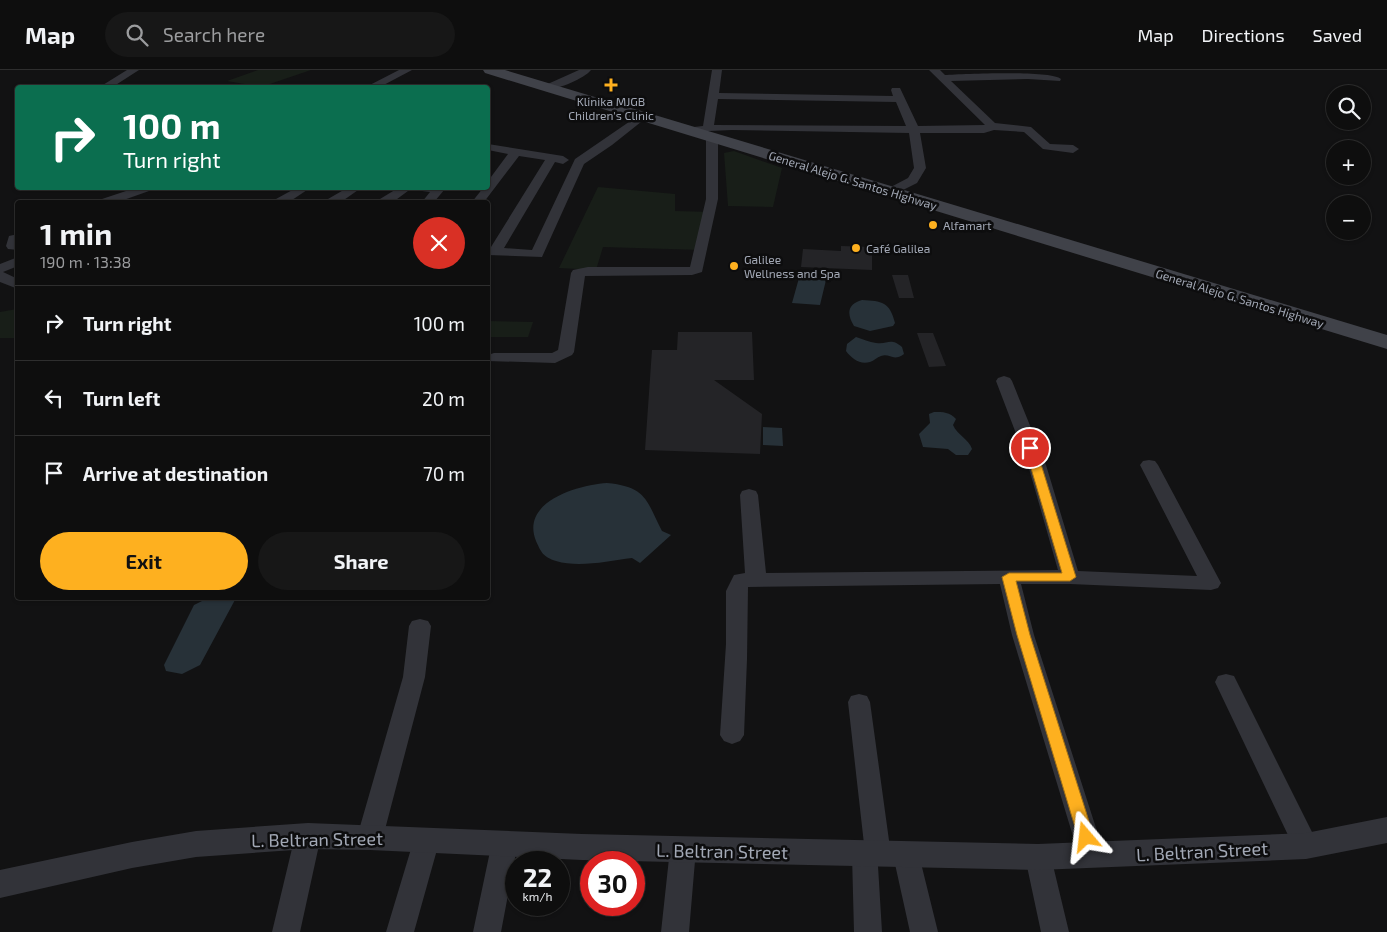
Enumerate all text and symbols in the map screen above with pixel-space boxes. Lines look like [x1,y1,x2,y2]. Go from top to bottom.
search box [105,12,455,57]
text: Map [25,20,75,49]
icon: search [123,21,151,49]
text: Search here [163,23,265,46]
text: Map [1137,24,1174,46]
text: Directions [1202,24,1285,46]
text: Saved [1313,24,1362,46]
marker: Klinika MJGB Children's Clinic [604,78,618,92]
map controls [1326,85,1371,240]
button: search [1326,85,1371,130]
place label: Klinika MJGB Children's Clinic [568,94,654,122]
text: 100 m [123,104,221,146]
icon: right [40,105,105,170]
button: + [1326,140,1371,185]
text: Turn right [123,146,221,172]
street label: General Alejo G. Santos Highway [767,148,939,213]
button: − [1326,195,1371,240]
text: 1 min [40,215,112,251]
button: close [413,217,465,269]
place label: Alfamart [943,218,992,232]
marker: Alfamart [927,219,939,231]
place label: Café Galilea [866,241,930,255]
marker: Café Galilea [850,242,862,254]
text: 190 m · 13:38 [40,252,131,271]
place label: Galilee Wellness and Spa [744,252,840,280]
marker: Galilee Wellness and Spa [728,260,740,272]
street label: General Alejo G. Santos Highway [1154,266,1326,331]
icon: right [40,309,68,337]
text: Turn right [83,312,171,335]
text: 100 m [414,312,465,335]
icon: left [40,384,68,412]
text: Turn left [83,387,160,410]
text: 20 m [422,387,465,410]
pin [1009,427,1051,469]
icon: arrive [1016,434,1044,462]
icon: arrive [40,459,68,487]
text: Arrive at destination [83,462,268,485]
text: 70 m [423,462,465,485]
button: Exit [40,532,248,590]
button: Share [258,532,465,590]
position arrow [1059,810,1111,862]
street label: L. Beltran Street [251,827,383,851]
street label: L. Beltran Street [1136,837,1269,865]
street label: L. Beltran Street [656,839,788,863]
speed limit sign: 30 [580,851,645,916]
text: 22 [523,862,552,892]
text: km/h [523,889,552,903]

